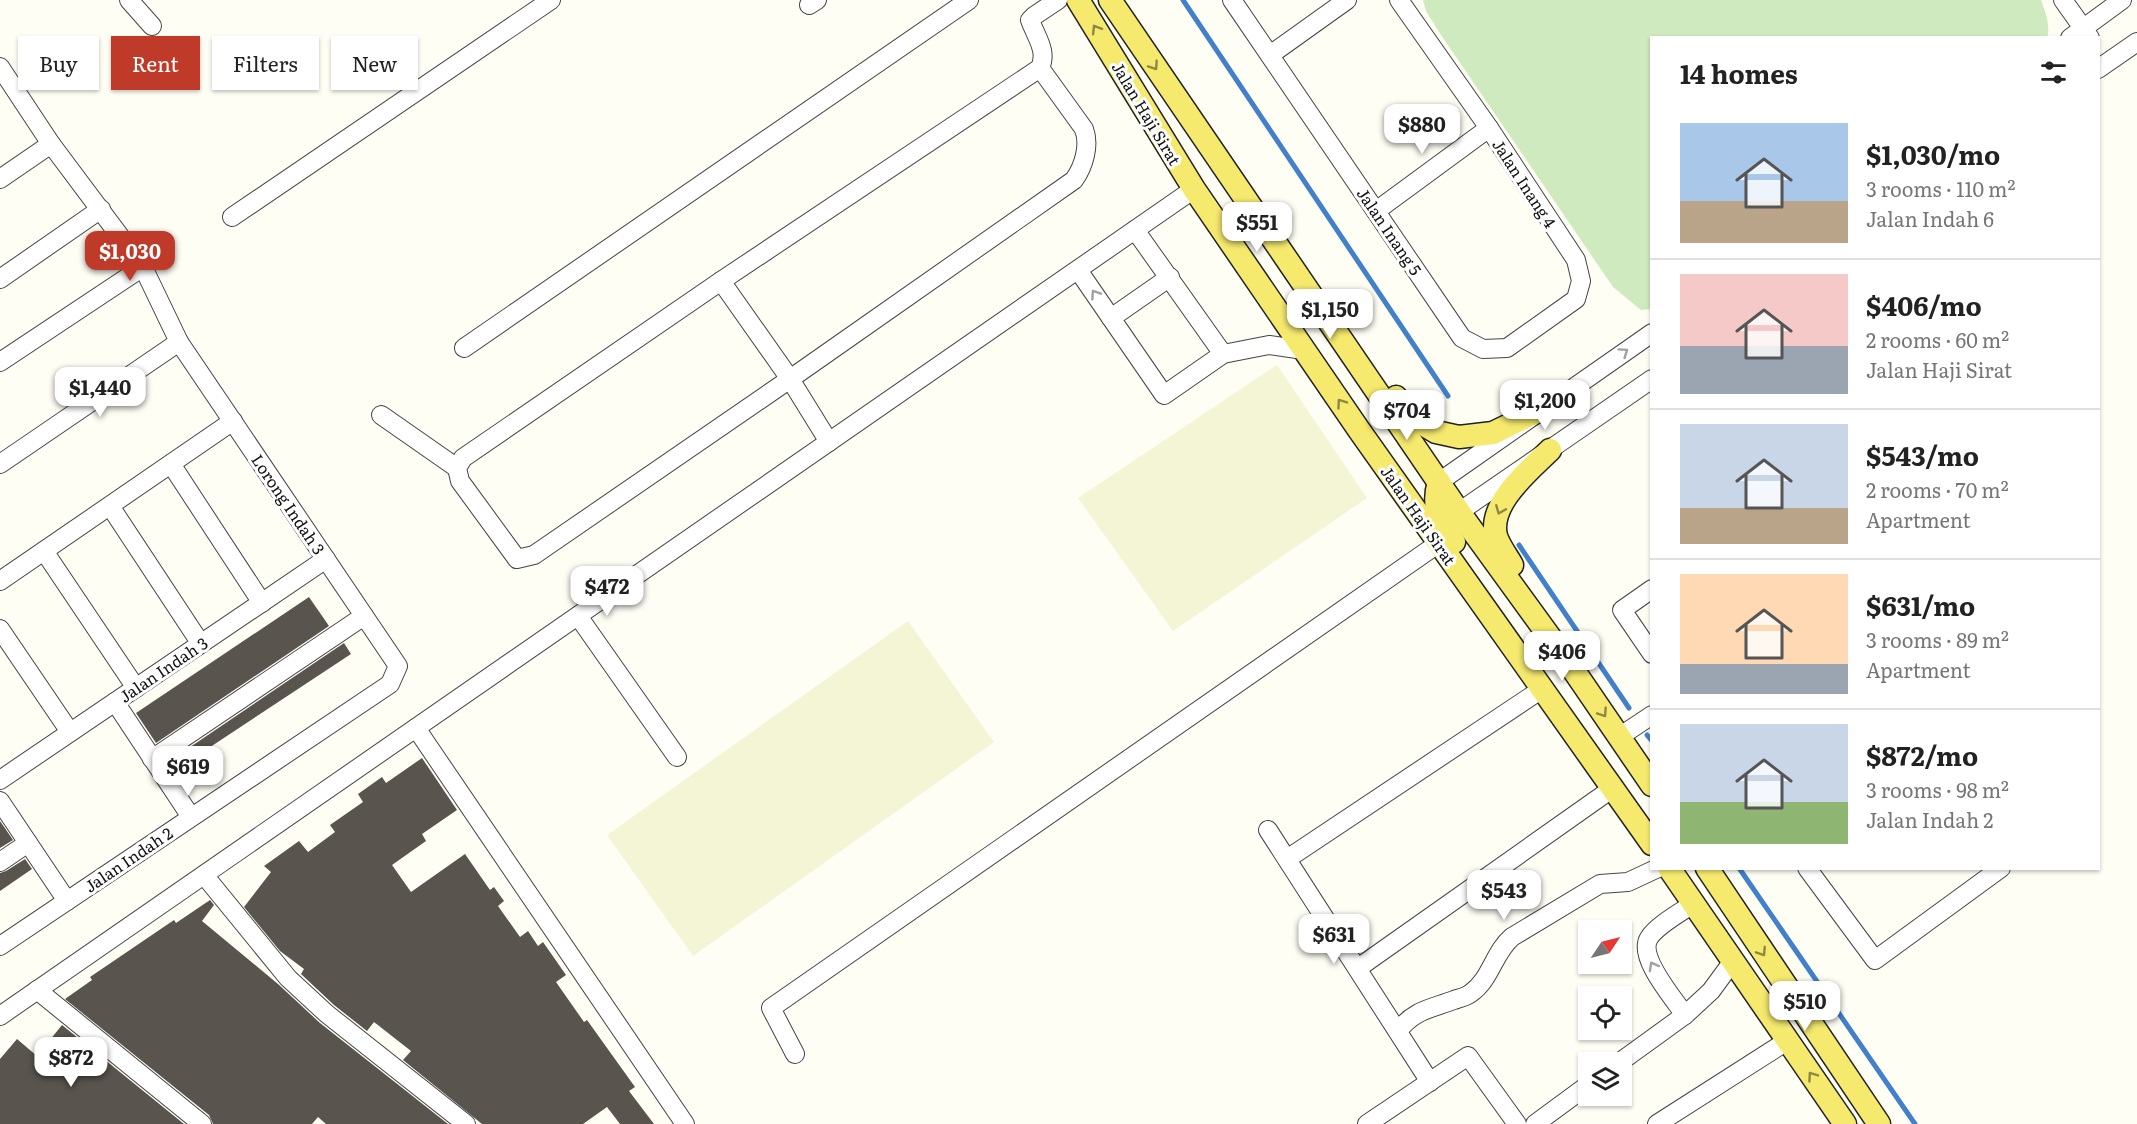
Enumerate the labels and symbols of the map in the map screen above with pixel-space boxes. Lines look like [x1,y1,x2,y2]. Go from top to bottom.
one-way arrow [1091,25,1103,35]
street label: Jalan Haji Sirat [1107,57,1188,170]
one-way arrow [1147,59,1158,70]
pin: $880 [1386,104,1458,155]
street label: Jalan Inang 4 [1487,134,1563,232]
street label: Jalan Inang 5 [1352,182,1428,280]
pin: $551 [1221,202,1293,253]
pin: $1,030 [81,231,179,282]
one-way arrow [1091,289,1102,300]
pin: $1,150 [1281,289,1379,340]
one-way arrow [1618,348,1629,359]
pin: $1,440 [51,367,149,418]
pin: $1,200 [1496,380,1594,431]
pin: $704 [1371,390,1443,441]
one-way arrow [1337,399,1348,410]
street label: Lorong Indah 3 [246,449,332,559]
street label: Jalan Haji Sirat [1376,460,1463,570]
one-way arrow [1495,504,1508,515]
pin: $472 [571,566,643,617]
street label: Jalan Indah 3 [114,630,212,708]
pin: $406 [1526,631,1598,682]
one-way arrow [1596,706,1607,717]
pin: $619 [152,746,224,797]
street label: Jalan Indah 2 [79,821,177,897]
pin: $543 [1468,870,1540,921]
pin: $631 [1298,914,1370,965]
north arrow [1578,920,1632,974]
one-way arrow [1755,946,1766,957]
one-way arrow [1649,962,1660,972]
pin: $510 [1769,981,1841,1032]
pin: $872 [35,1037,107,1088]
one-way arrow [1808,1072,1819,1083]

